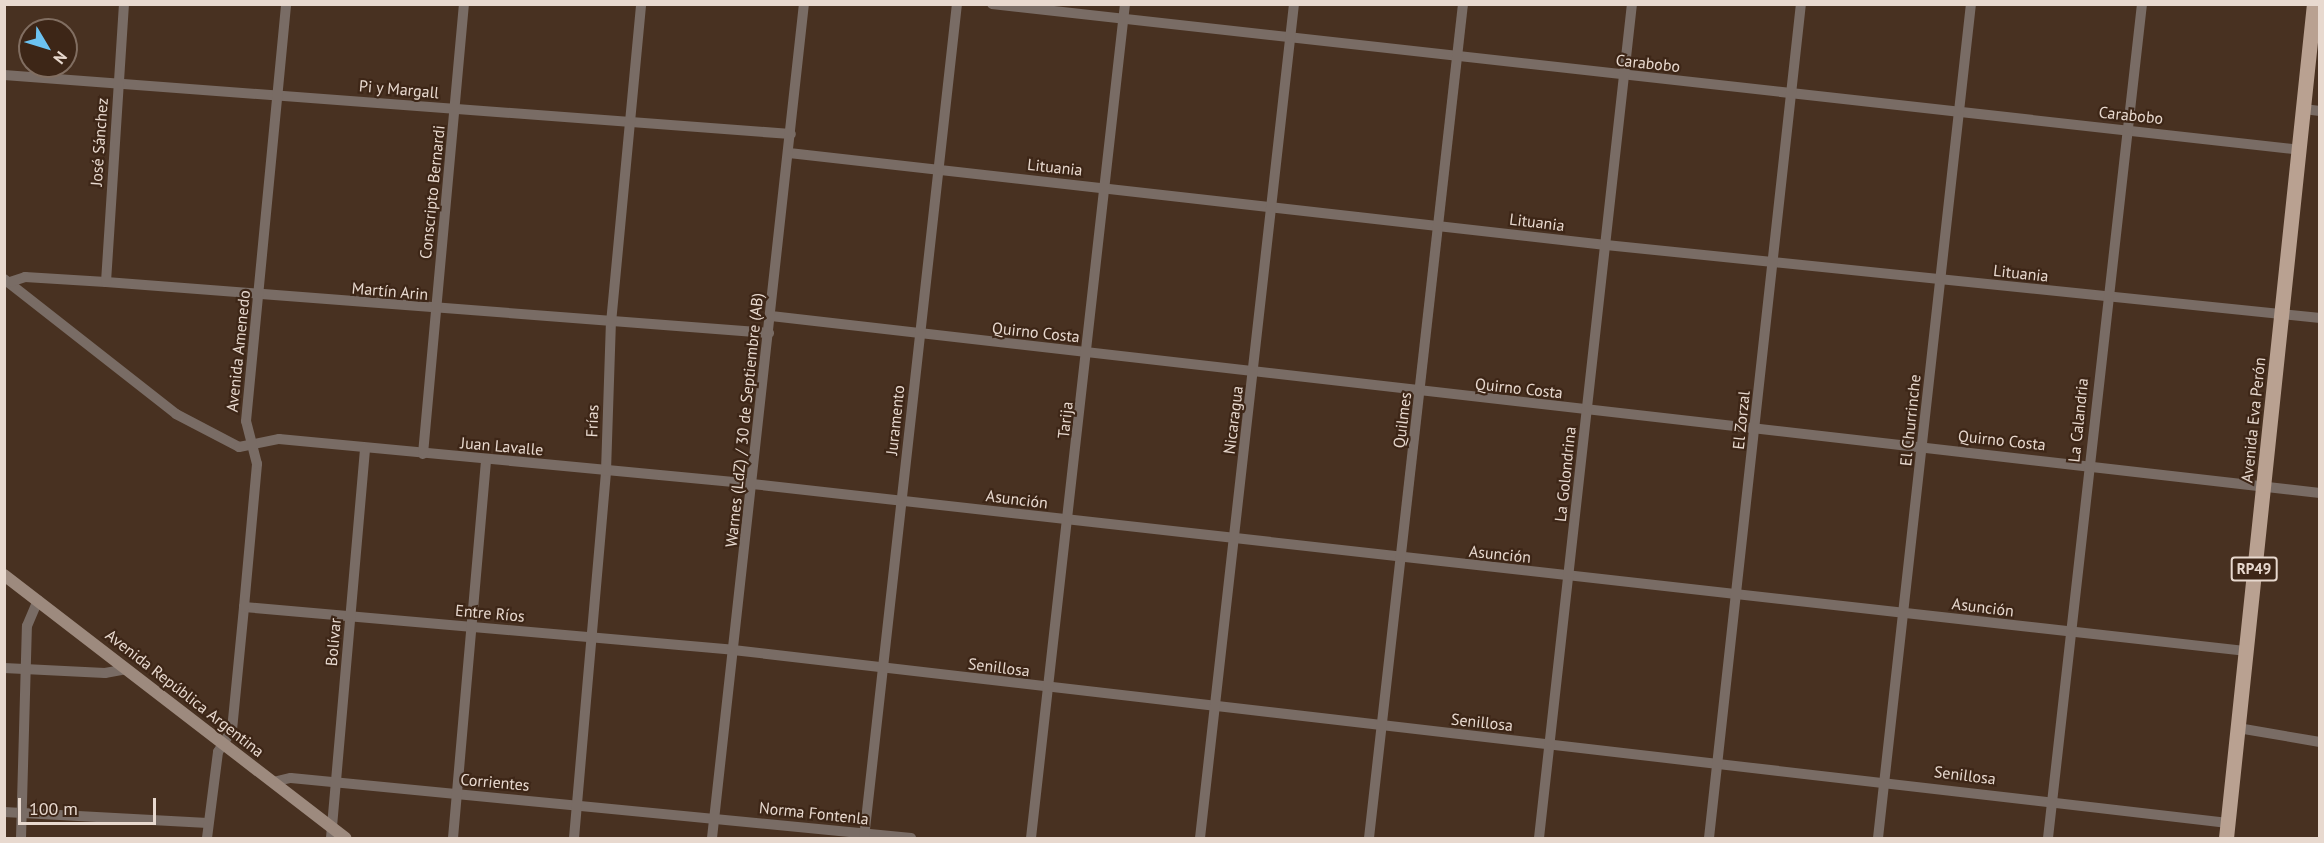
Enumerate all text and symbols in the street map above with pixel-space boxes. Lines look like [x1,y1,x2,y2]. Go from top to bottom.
north arrow [18,18,78,78]
text: N [49,48,72,68]
street label: Carabobo [1615,50,1681,76]
street label: Pi y Margall [358,76,440,102]
street label: José Sánchez [86,97,112,187]
street label: Carabobo [2098,102,2164,128]
street label: Conscripto Bernardi [415,124,449,260]
street label: Lituania [1026,155,1084,179]
street label: Lituania [1508,209,1566,235]
street label: Lituania [1992,261,2050,285]
street label: Martín Arin [351,278,429,304]
street label: Avenida Amenedo [222,289,254,413]
street label: Warnes (LdZ) / 30 de Septiembre (AB) [721,292,767,548]
street label: Quirno Costa [991,318,1081,346]
street label: Avenida Eva Perón [2237,356,2269,484]
street label: El Churrinche [1896,373,1924,467]
street label: Quirno Costa [1474,374,1564,402]
street label: La Calandria [2064,377,2092,463]
street label: Juramento [882,384,908,456]
street label: Nicaragua [1219,385,1247,455]
street label: El Zorzal [1728,390,1754,450]
street label: Quilmes [1389,391,1415,449]
street label: Tarija [1054,401,1076,439]
street label: Frías [582,404,602,438]
street label: La Golondrina [1550,425,1580,523]
street label: Quirno Costa [1957,426,2047,454]
street label: Juan Lavalle [460,433,544,459]
street label: Asunción [985,486,1049,512]
street label: Asunción [1468,541,1532,567]
road number: RP49 [2230,557,2278,581]
street label: Asunción [1951,594,2015,620]
street label: Entre Ríos [455,600,525,626]
street label: Bolívar [321,617,345,667]
street label: Avenida República Argentina [102,625,268,761]
street label: Senillosa [967,654,1031,680]
street label: Senillosa [1450,709,1514,735]
street label: Senillosa [1933,762,1997,788]
street label: Corrientes [460,769,530,795]
scale bar [21,786,159,824]
text: 100 m [29,797,78,820]
street label: Norma Fontenla [758,798,870,828]

